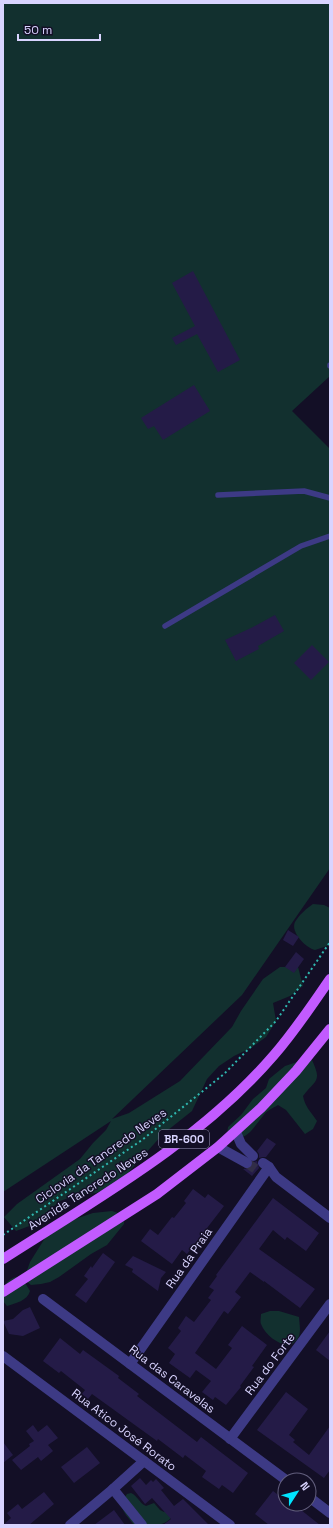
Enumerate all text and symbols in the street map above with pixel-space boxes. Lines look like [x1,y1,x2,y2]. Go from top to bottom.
scale bar [18,16,100,42]
text: 50 m [24,22,52,38]
street label: Ciclovia da Tancredo Neves [32,1105,170,1207]
road number: BR-600 [159,1130,209,1148]
street label: Avenida Tancredo Neves [25,1144,151,1234]
street label: Rua da Praia [162,1224,216,1292]
street label: Rua do Forte [241,1330,299,1398]
street label: Rua das Caravelas [126,1341,218,1417]
street label: Rua Atico José Rorato [68,1385,180,1475]
north arrow [277,1472,317,1512]
text: N [297,1479,313,1493]

